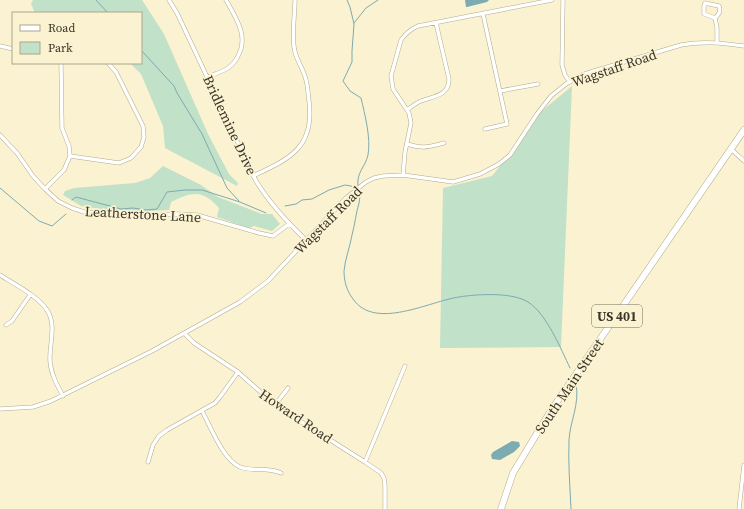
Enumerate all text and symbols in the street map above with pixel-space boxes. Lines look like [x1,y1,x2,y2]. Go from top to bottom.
legend [12,12,142,64]
text: Road [48,20,75,36]
text: Park [48,40,73,56]
street label: Wagstaff Road [569,44,659,92]
street label: Bridlemine Drive [198,72,262,178]
street label: Wagstaff Road [290,182,366,258]
street label: Leatherstone Lane [84,201,202,227]
road number: US 401 [592,305,642,327]
street label: South Main Street [530,334,608,437]
street label: Howard Road [255,384,337,448]

